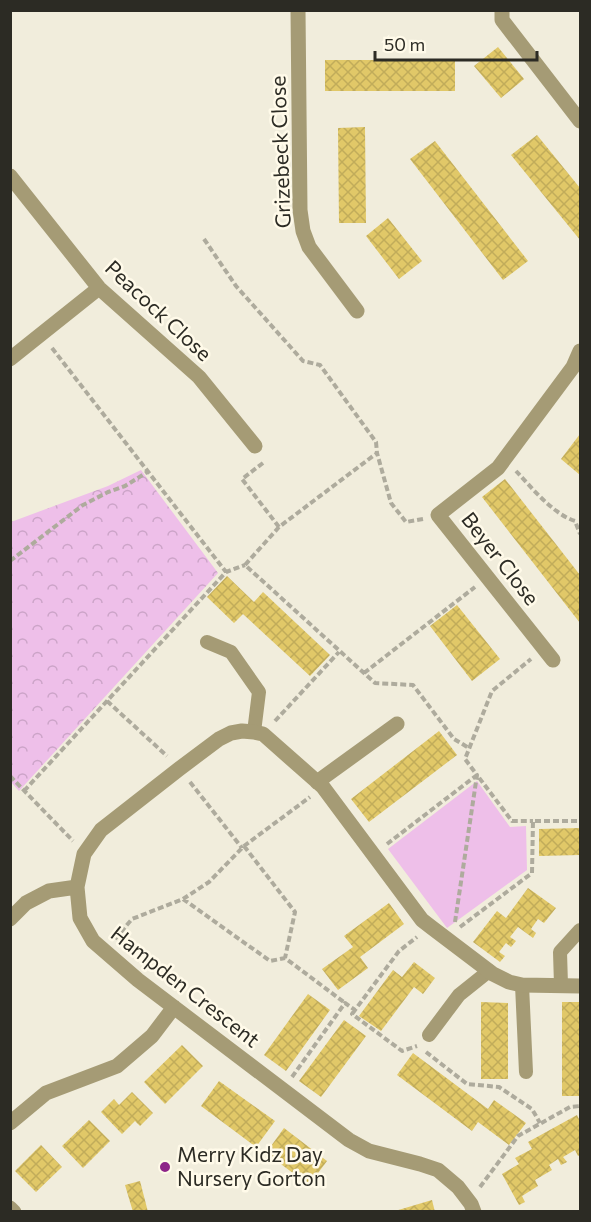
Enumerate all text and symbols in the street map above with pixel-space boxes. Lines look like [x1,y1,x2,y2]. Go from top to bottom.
scale bar [375,24,537,62]
text: 50 m [384,33,425,55]
street label: Grizebeck Close [264,75,295,229]
street label: Peacock Close [101,254,217,366]
street label: Beyer Close [457,507,545,610]
street label: Hampden Crescent [107,920,265,1052]
place label: Merry Kidz Day Nursery Gorton [177,1141,326,1190]
marker: Merry Kidz Day Nursery Gorton [158,1160,172,1174]

